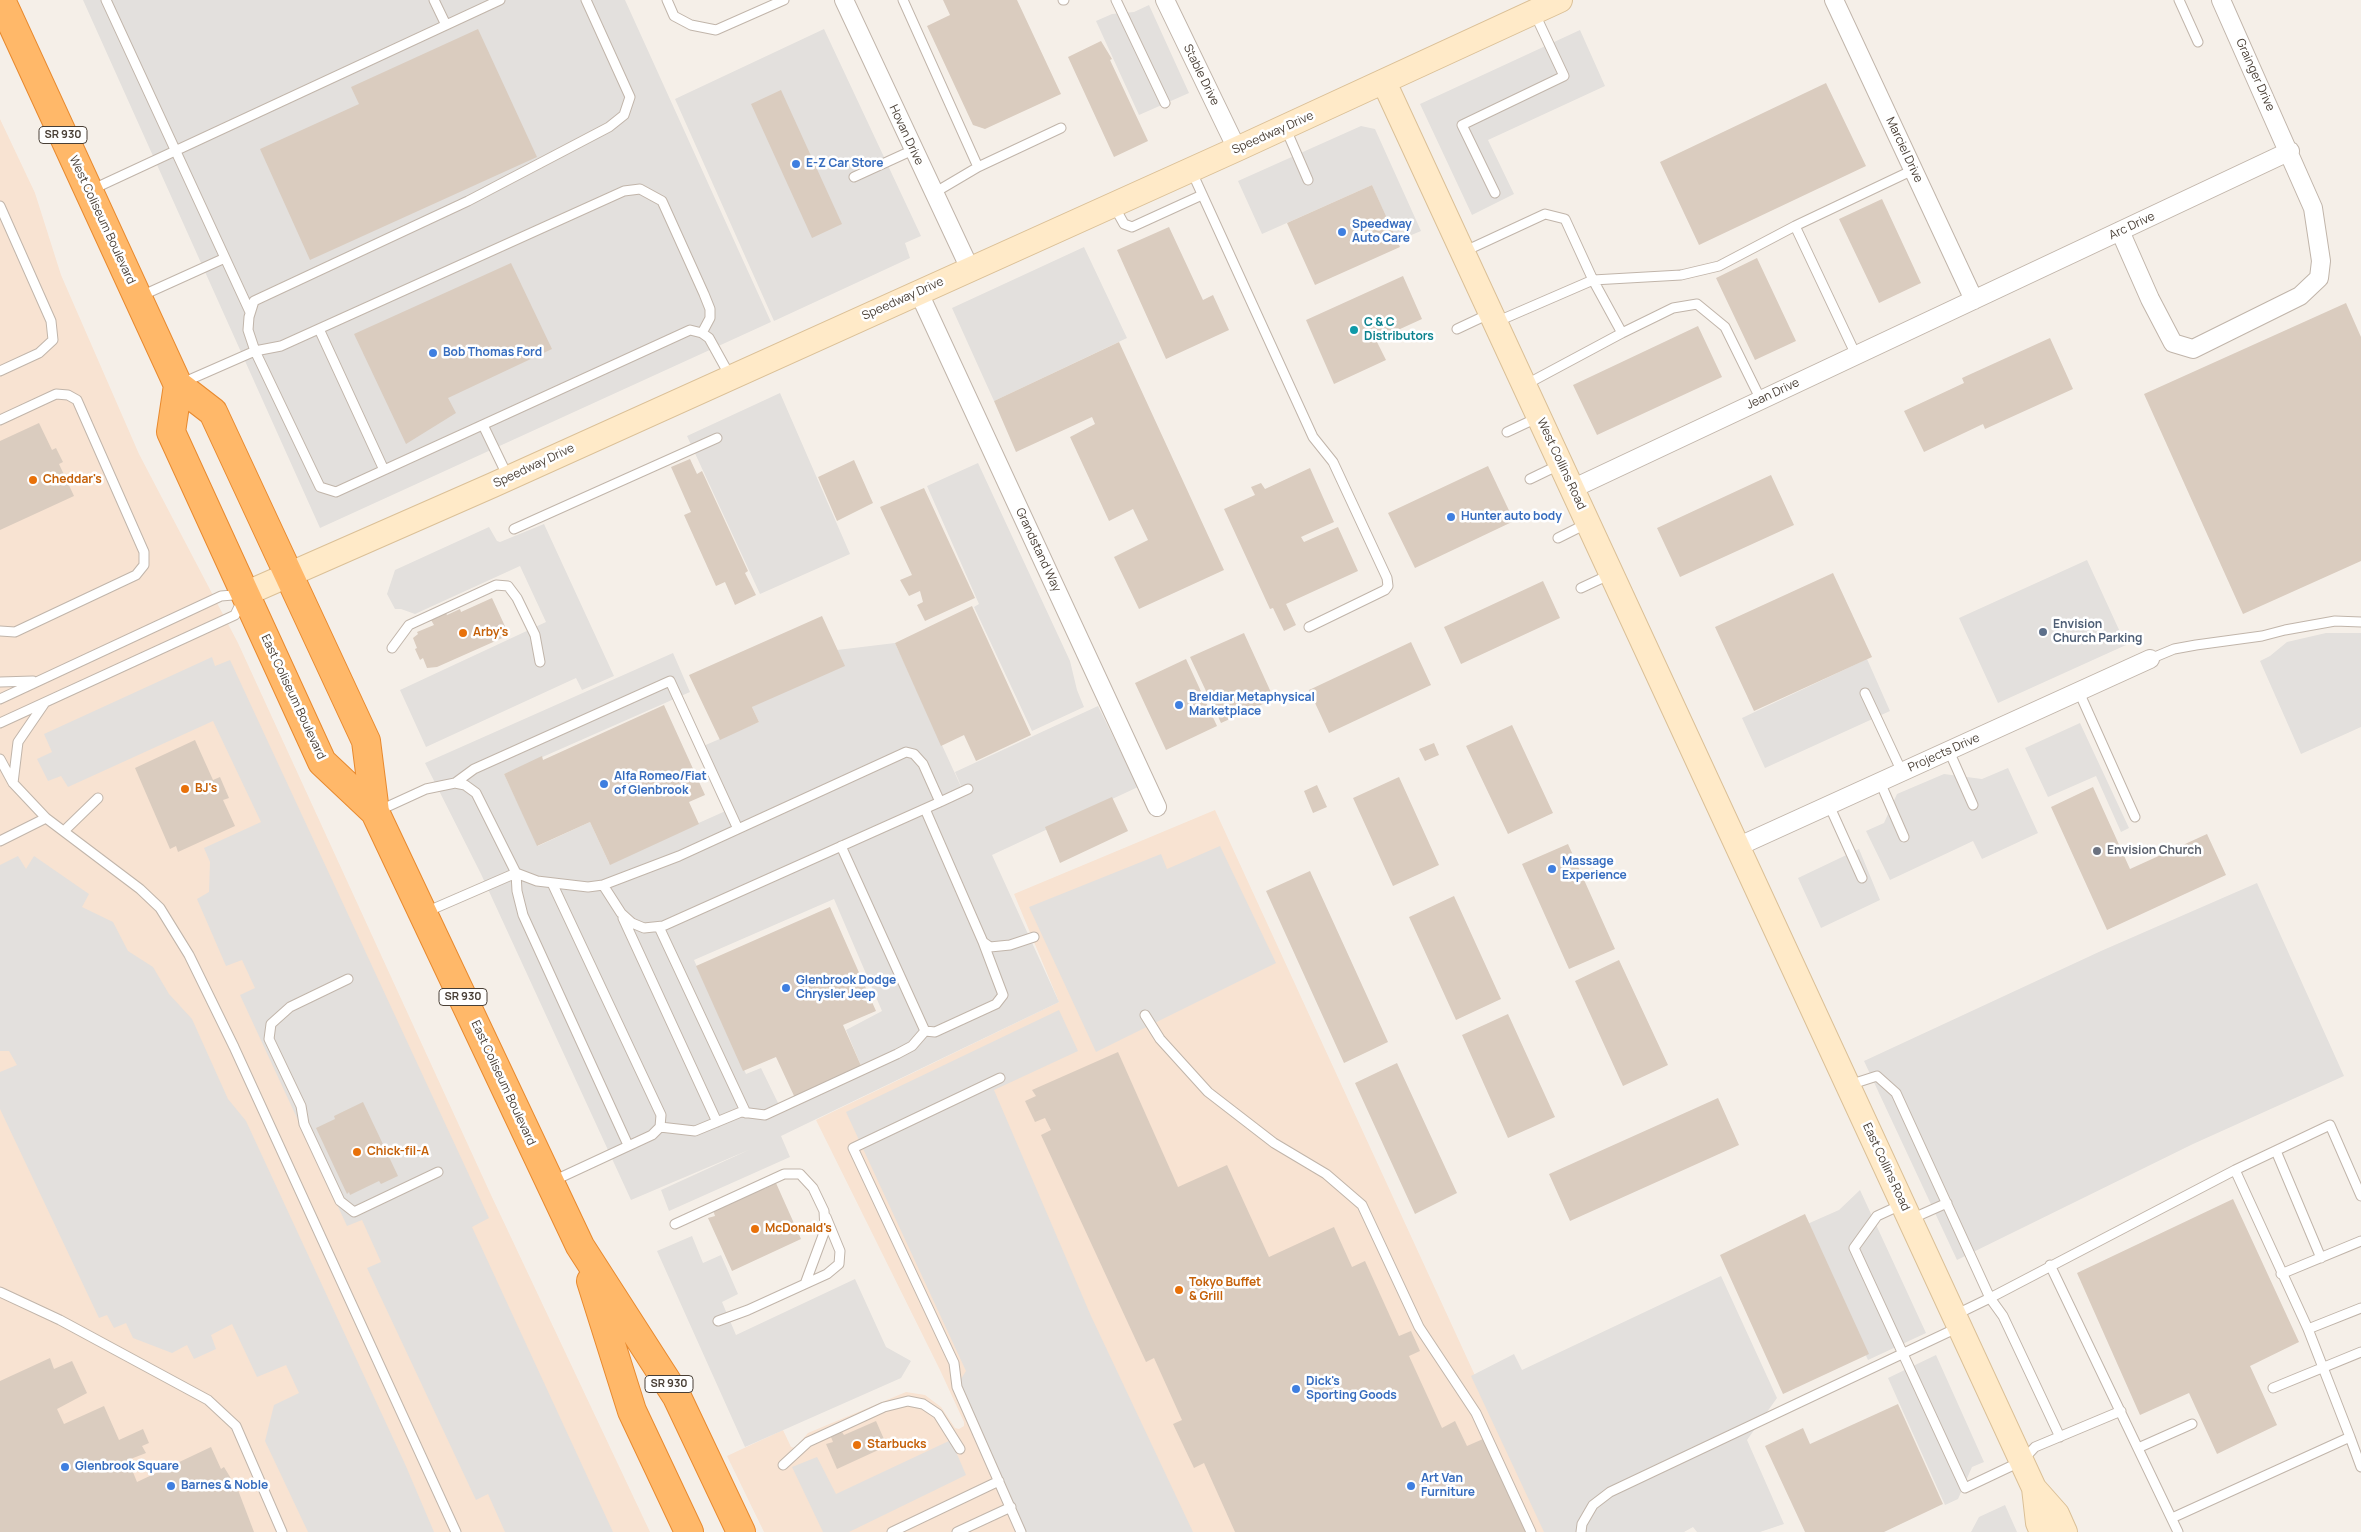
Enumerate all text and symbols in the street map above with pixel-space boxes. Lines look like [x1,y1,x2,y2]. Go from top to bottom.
street label: Grainger Drive [2233,36,2277,114]
street label: Stable Drive [1180,42,1222,108]
street label: Hovan Drive [886,102,926,168]
street label: Speedway Drive [1230,109,1316,157]
street label: Marciel Drive [1883,115,1925,185]
road number: SR 930 [39,126,87,144]
street label: West Coliseum Boulevard [66,153,138,287]
place label: E-Z Car Store [806,157,883,171]
marker: E-Z Car Store [790,158,802,170]
street label: Arc Drive [2107,209,2157,243]
place label: Speedway Auto Care [1352,218,1412,246]
marker: Speedway Auto Care [1336,226,1348,238]
street label: Speedway Drive [860,275,946,323]
place label: C & C Distributors [1364,316,1434,344]
marker: C & C Distributors [1348,324,1360,336]
place label: Bob Thomas Ford [443,346,542,360]
marker: Bob Thomas Ford [427,347,439,359]
street label: Jean Drive [1744,375,1802,413]
street label: West Collins Road [1533,416,1589,512]
street label: Speedway Drive [491,441,577,491]
place label: Cheddar's [43,473,102,487]
marker: Cheddar's [27,474,39,486]
street label: Grandstand Way [1012,506,1064,594]
place label: Hunter auto body [1461,510,1562,524]
marker: Hunter auto body [1445,511,1457,523]
place label: Envision Church Parking [2053,618,2142,646]
place label: Arby's [473,626,508,640]
marker: Envision Church Parking [2037,626,2049,638]
marker: Arby's [457,627,469,639]
street label: East Coliseum Boulevard [258,632,328,762]
place label: Breldiar Metaphysical Marketplace [1189,691,1315,719]
marker: Breldiar Metaphysical Marketplace [1173,699,1185,711]
street label: Projects Drive [1906,731,1982,775]
place label: Alfa Romeo/Fiat of Glenbrook [614,770,707,798]
marker: Alfa Romeo/Fiat of Glenbrook [598,778,610,790]
place label: BJ's [195,782,217,796]
marker: BJ's [179,783,191,795]
place label: Envision Church [2107,844,2202,858]
marker: Envision Church [2091,845,2103,857]
place label: Massage Experience [1562,855,1627,883]
marker: Massage Experience [1546,863,1558,875]
place label: Glenbrook Dodge Chrysler Jeep [796,974,896,1002]
marker: Glenbrook Dodge Chrysler Jeep [780,982,792,994]
road number: SR 930 [439,989,487,1006]
street label: East Coliseum Boulevard [468,1018,538,1148]
street label: East Collins Road [1859,1121,1913,1213]
place label: Chick-fil-A [367,1145,429,1159]
marker: Chick-fil-A [351,1146,363,1158]
place label: McDonald's [765,1222,832,1236]
marker: McDonald's [749,1223,761,1235]
place label: Tokyo Buffet & Grill [1189,1276,1261,1304]
marker: Tokyo Buffet & Grill [1173,1284,1185,1296]
place label: Dick's Sporting Goods [1306,1375,1397,1403]
road number: SR 930 [645,1376,693,1392]
marker: Dick's Sporting Goods [1290,1383,1302,1395]
place label: Starbucks [867,1438,926,1452]
marker: Starbucks [851,1439,863,1451]
place label: Glenbrook Square [75,1460,179,1474]
marker: Glenbrook Square [59,1461,71,1473]
place label: Art Van Furniture [1421,1472,1475,1500]
place label: Barnes & Noble [181,1479,268,1493]
marker: Barnes & Noble [165,1480,177,1492]
marker: Art Van Furniture [1405,1480,1417,1492]

